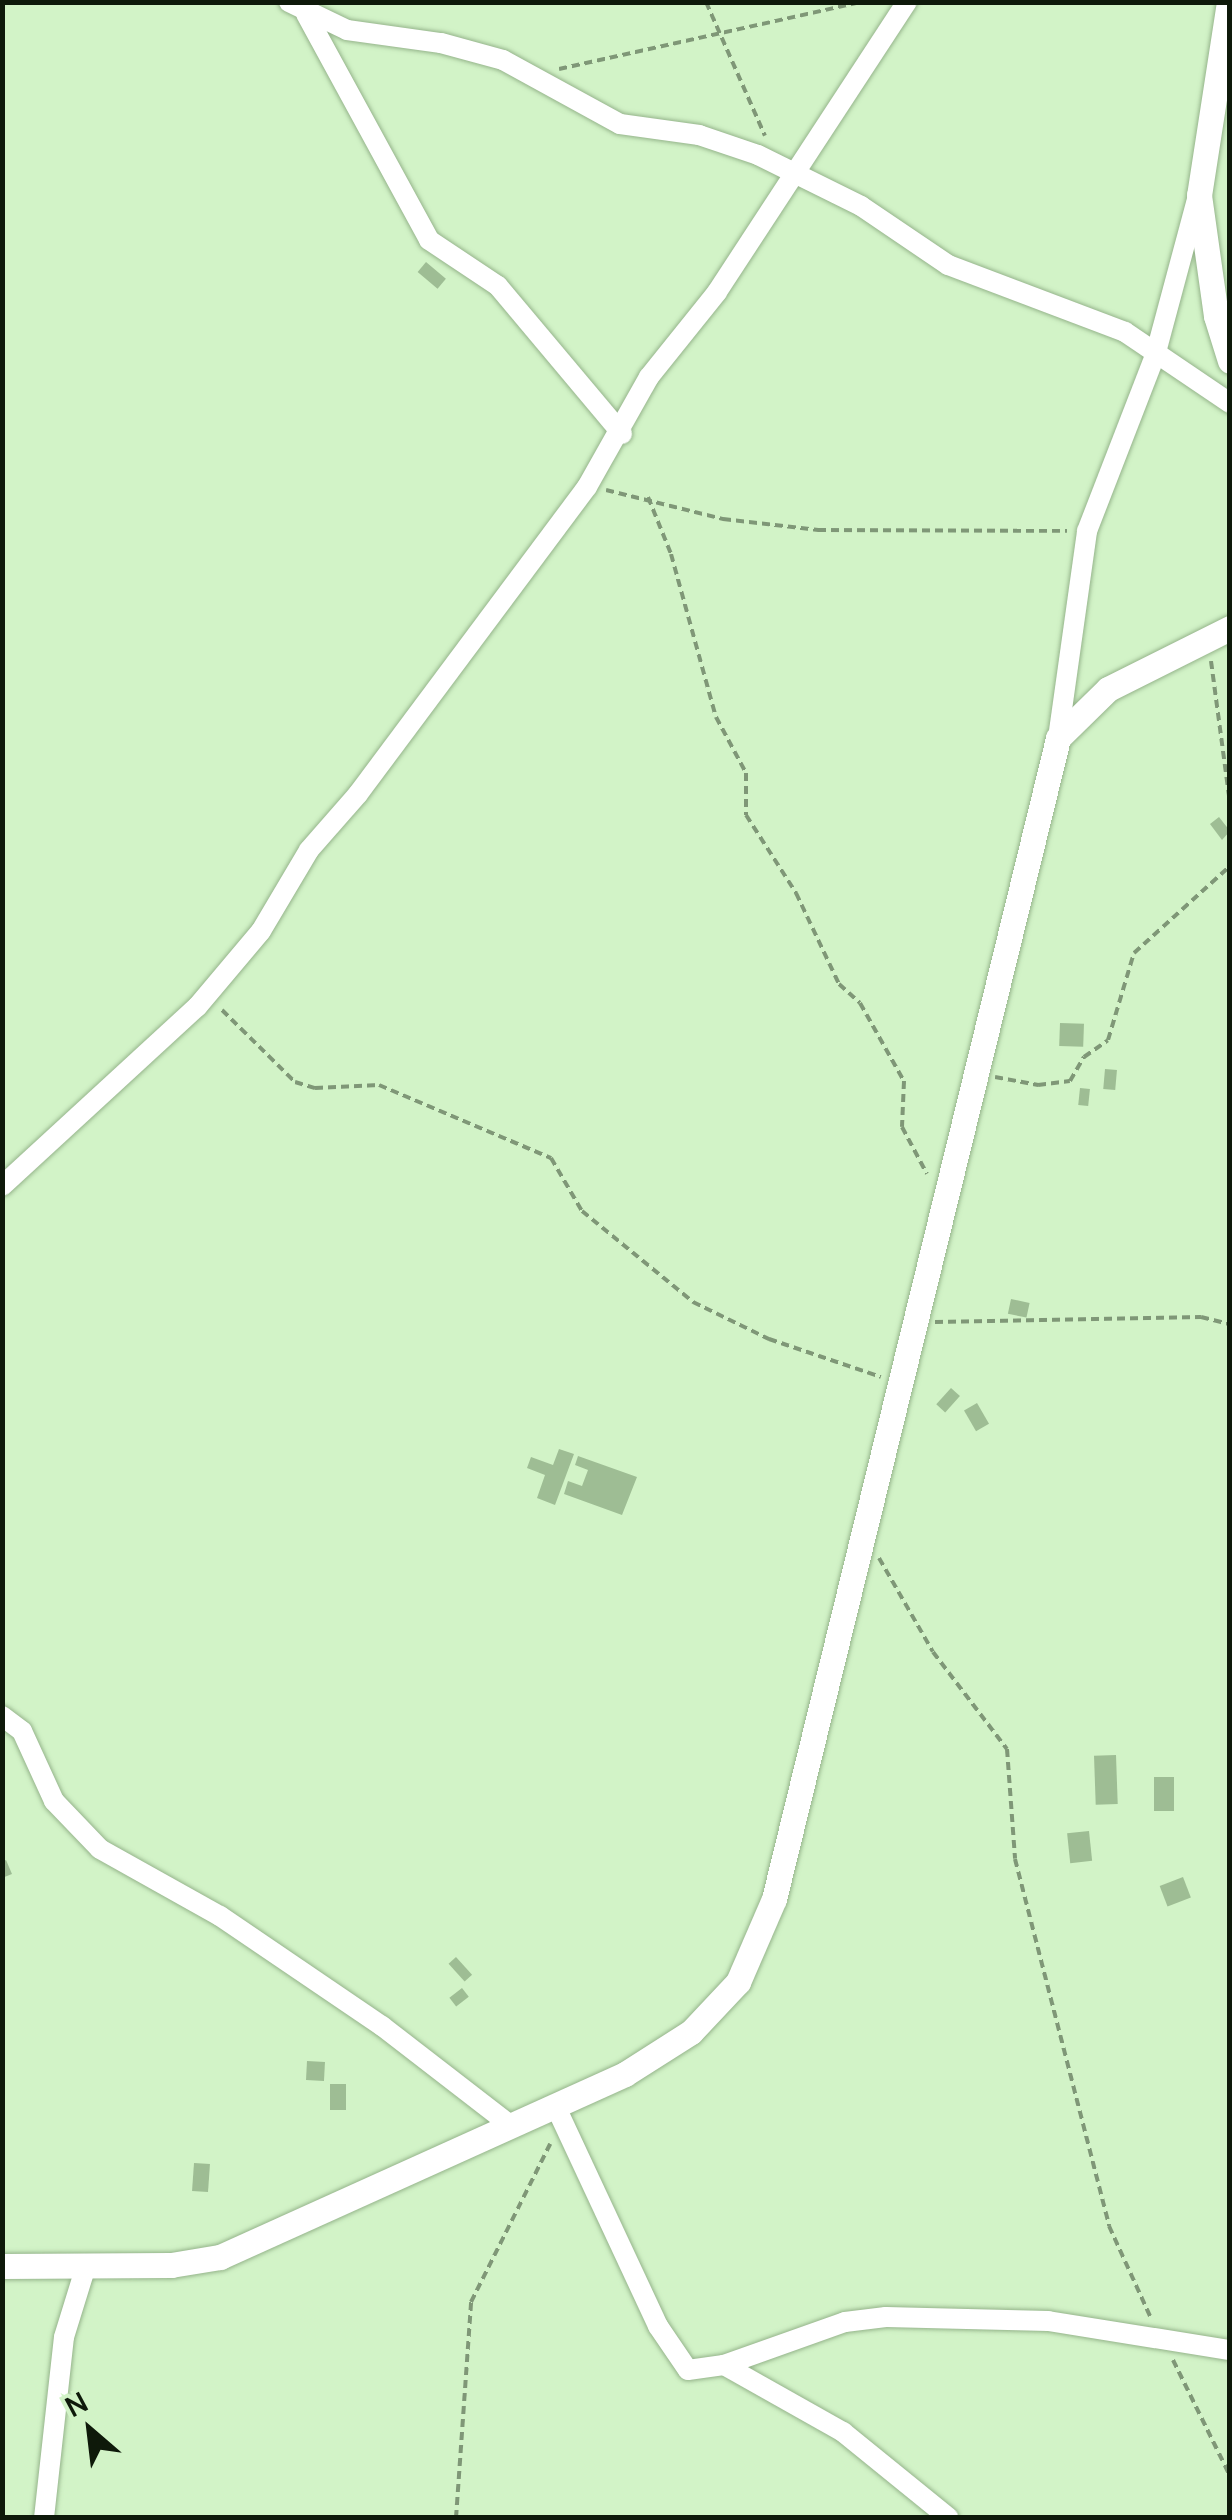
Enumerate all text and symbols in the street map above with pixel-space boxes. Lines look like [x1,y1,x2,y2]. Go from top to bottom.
north arrow [40,2380,140,2480]
text: N [58,2382,94,2425]

